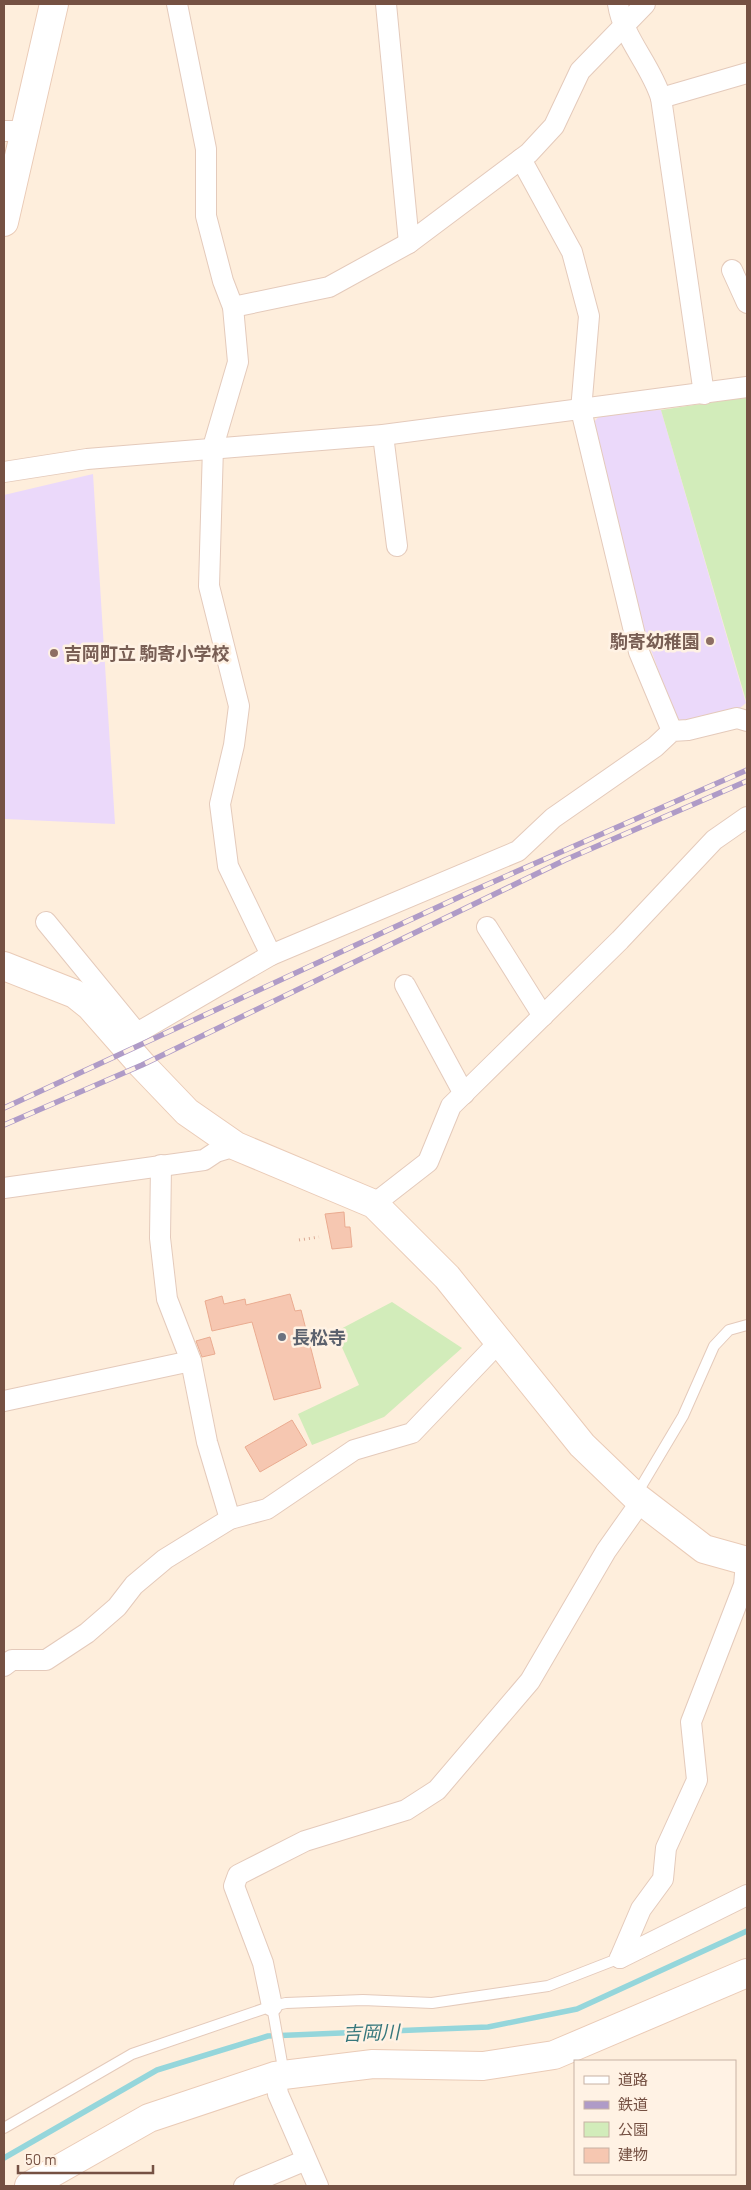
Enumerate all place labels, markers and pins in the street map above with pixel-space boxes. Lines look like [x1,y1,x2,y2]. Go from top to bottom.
place label: 駒寄幼稚園 [610,630,700,652]
marker: 駒寄幼稚園 [704,635,716,647]
place label: 吉岡町立 駒寄小学校 [64,642,230,664]
marker: 吉岡町立 駒寄小学校 [48,647,60,659]
place label: 長松寺 [292,1326,346,1348]
marker: 長松寺 [276,1331,288,1343]

